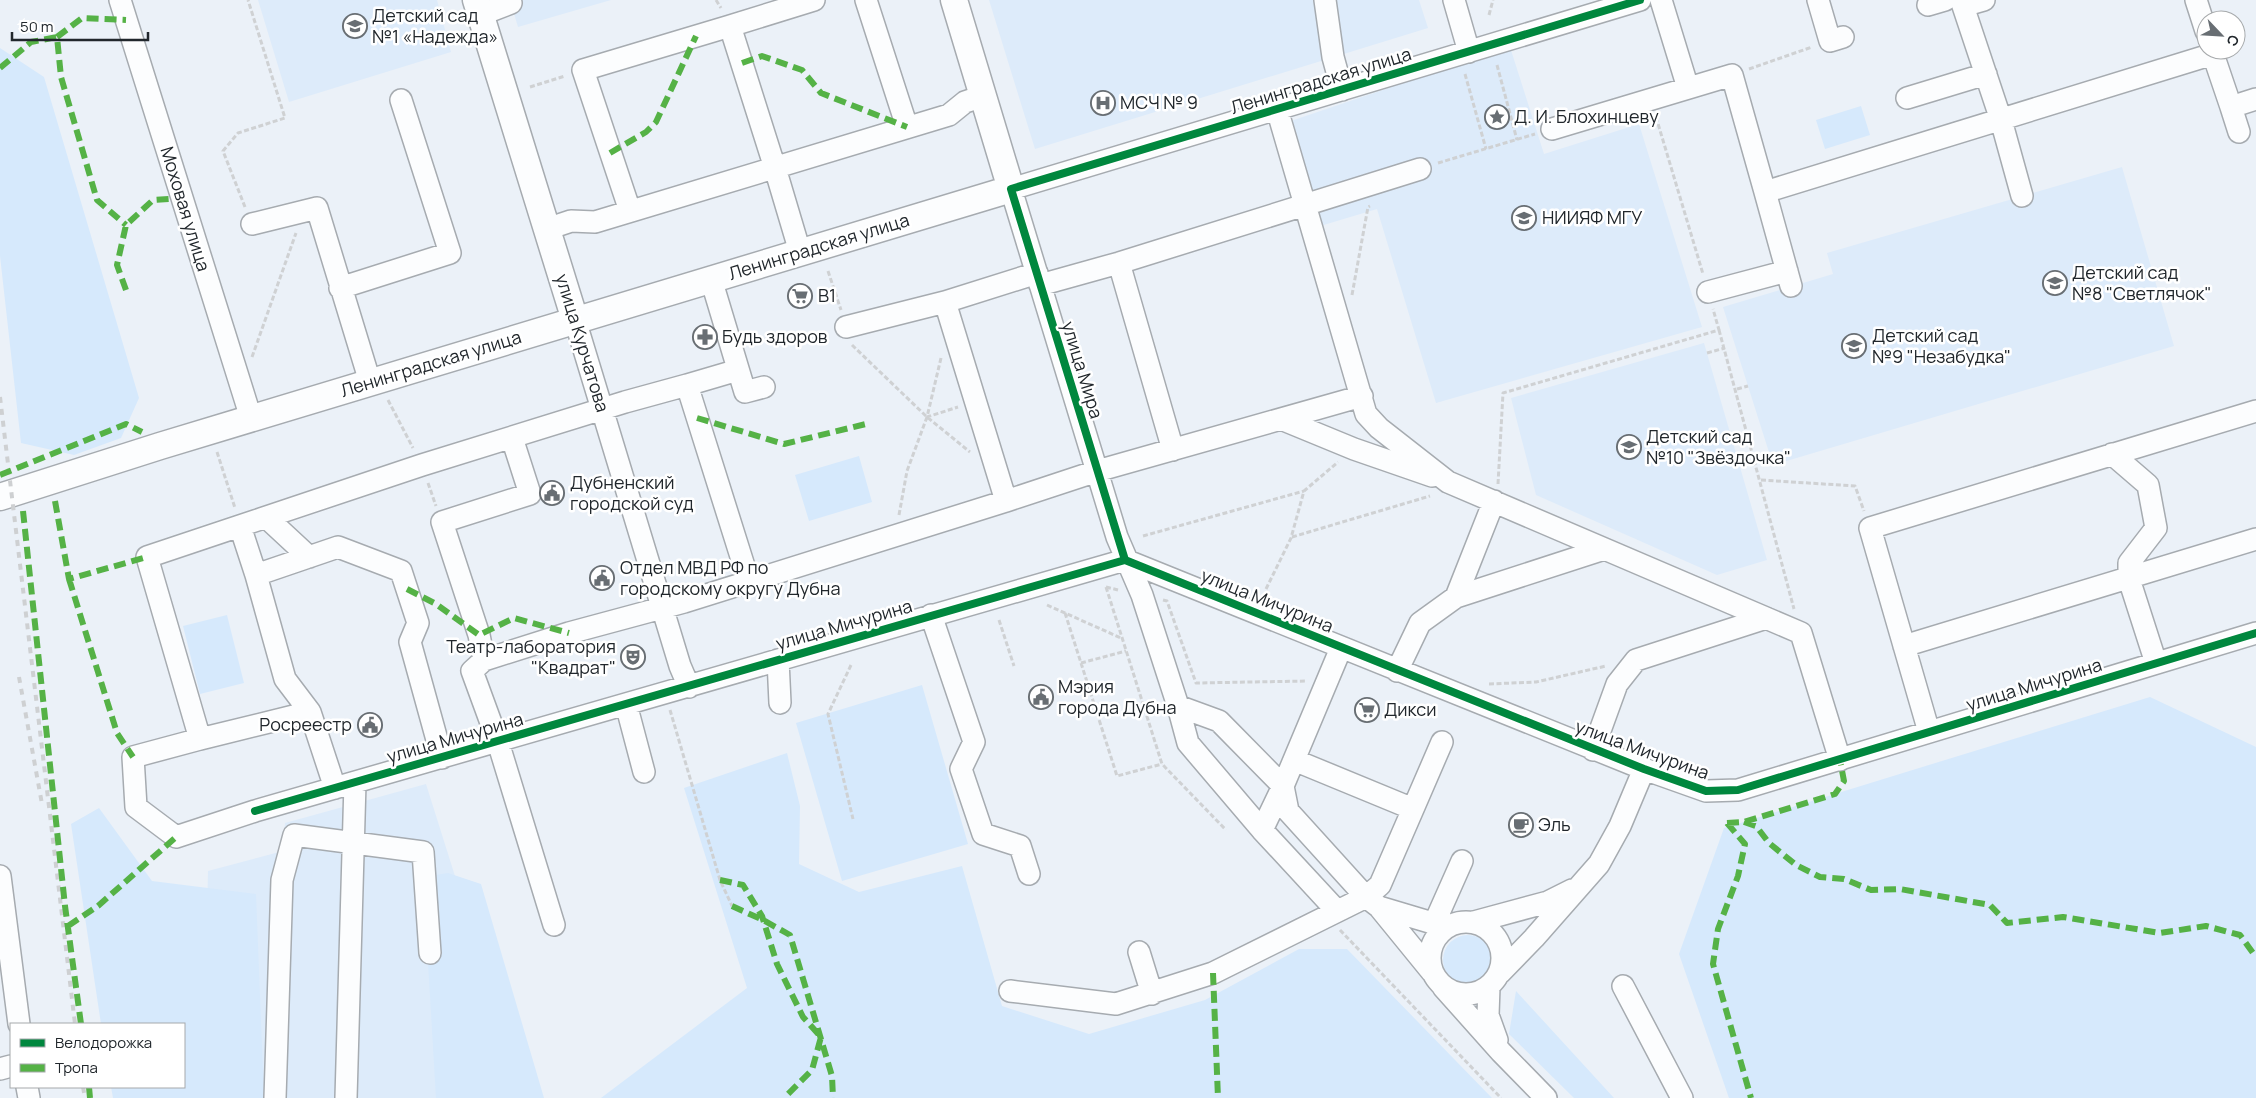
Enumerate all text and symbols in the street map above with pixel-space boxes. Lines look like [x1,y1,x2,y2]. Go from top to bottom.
place label: Детский сад №1 «Надежда» [372,3,498,48]
scale bar [12,10,149,42]
north arrow [2196,10,2246,60]
school or university icon: Детский сад №1 «Надежда» [342,13,368,39]
text: 50 m [20,16,54,37]
text: С [2222,32,2244,49]
street label: Ленинградская улица [1227,41,1414,119]
hospital icon: МСЧ № 9 [1090,90,1116,116]
place label: МСЧ № 9 [1120,90,1198,114]
place icon: Д. И. Блохинцеву [1484,104,1510,130]
place label: Д. И. Блохинцеву [1514,104,1659,128]
street label: Моховая улица [156,143,216,274]
school or university icon: НИИЯФ МГУ [1511,205,1537,231]
place label: НИИЯФ МГУ [1542,205,1643,229]
street label: Ленинградская улица [725,207,912,285]
place label: Детский сад №8 "Светлячок" [2072,260,2212,305]
school or university icon: Детский сад №8 "Светлячок" [2042,270,2068,296]
street label: улица Курчатова [551,271,615,415]
supermarket icon: В1 [787,283,813,309]
place label: В1 [818,283,836,307]
street label: улица Мира [1057,318,1109,421]
place label: Детский сад №9 "Незабудка" [1872,323,2011,368]
street label: Ленинградская улица [337,324,524,402]
pharmacy icon: Будь здоров [692,324,718,350]
place label: Будь здоров [722,324,828,348]
school or university icon: Детский сад №9 "Незабудка" [1841,333,1867,359]
place label: Детский сад №10 "Звёздочка" [1646,424,1791,469]
school or university icon: Детский сад №10 "Звёздочка" [1616,434,1642,460]
place label: Дубненский городской суд [570,470,694,515]
public building icon: Дубненский городской суд [539,480,565,506]
place label: Отдел МВД РФ по городскому округу Дубна [620,555,840,600]
street label: улица Мичурина [1198,563,1337,638]
public building icon: Отдел МВД РФ по городскому округу Дубна [589,565,615,591]
street label: улица Мичурина [773,593,915,655]
place label: Театр-лаборатория "Квадрат" [446,634,616,679]
theatre icon: Театр-лаборатория "Квадрат" [620,644,646,670]
street label: улица Мичурина [1963,652,2104,716]
place label: Мэрия города Дубна [1058,674,1176,719]
public building icon: Мэрия города Дубна [1028,684,1054,710]
supermarket icon: Дикси [1354,697,1380,723]
place label: Дикси [1384,697,1436,721]
street label: улица Мичурина [384,706,526,768]
place label: Росреестр [259,712,352,736]
public building icon: Росреестр [357,712,383,738]
street label: улица Мичурина [1572,714,1713,784]
cafe icon: Эль [1508,812,1534,838]
place label: Эль [1538,812,1571,836]
legend [10,1023,185,1088]
text: Велодорожка [55,1032,152,1053]
text: Тропа [55,1057,98,1078]

